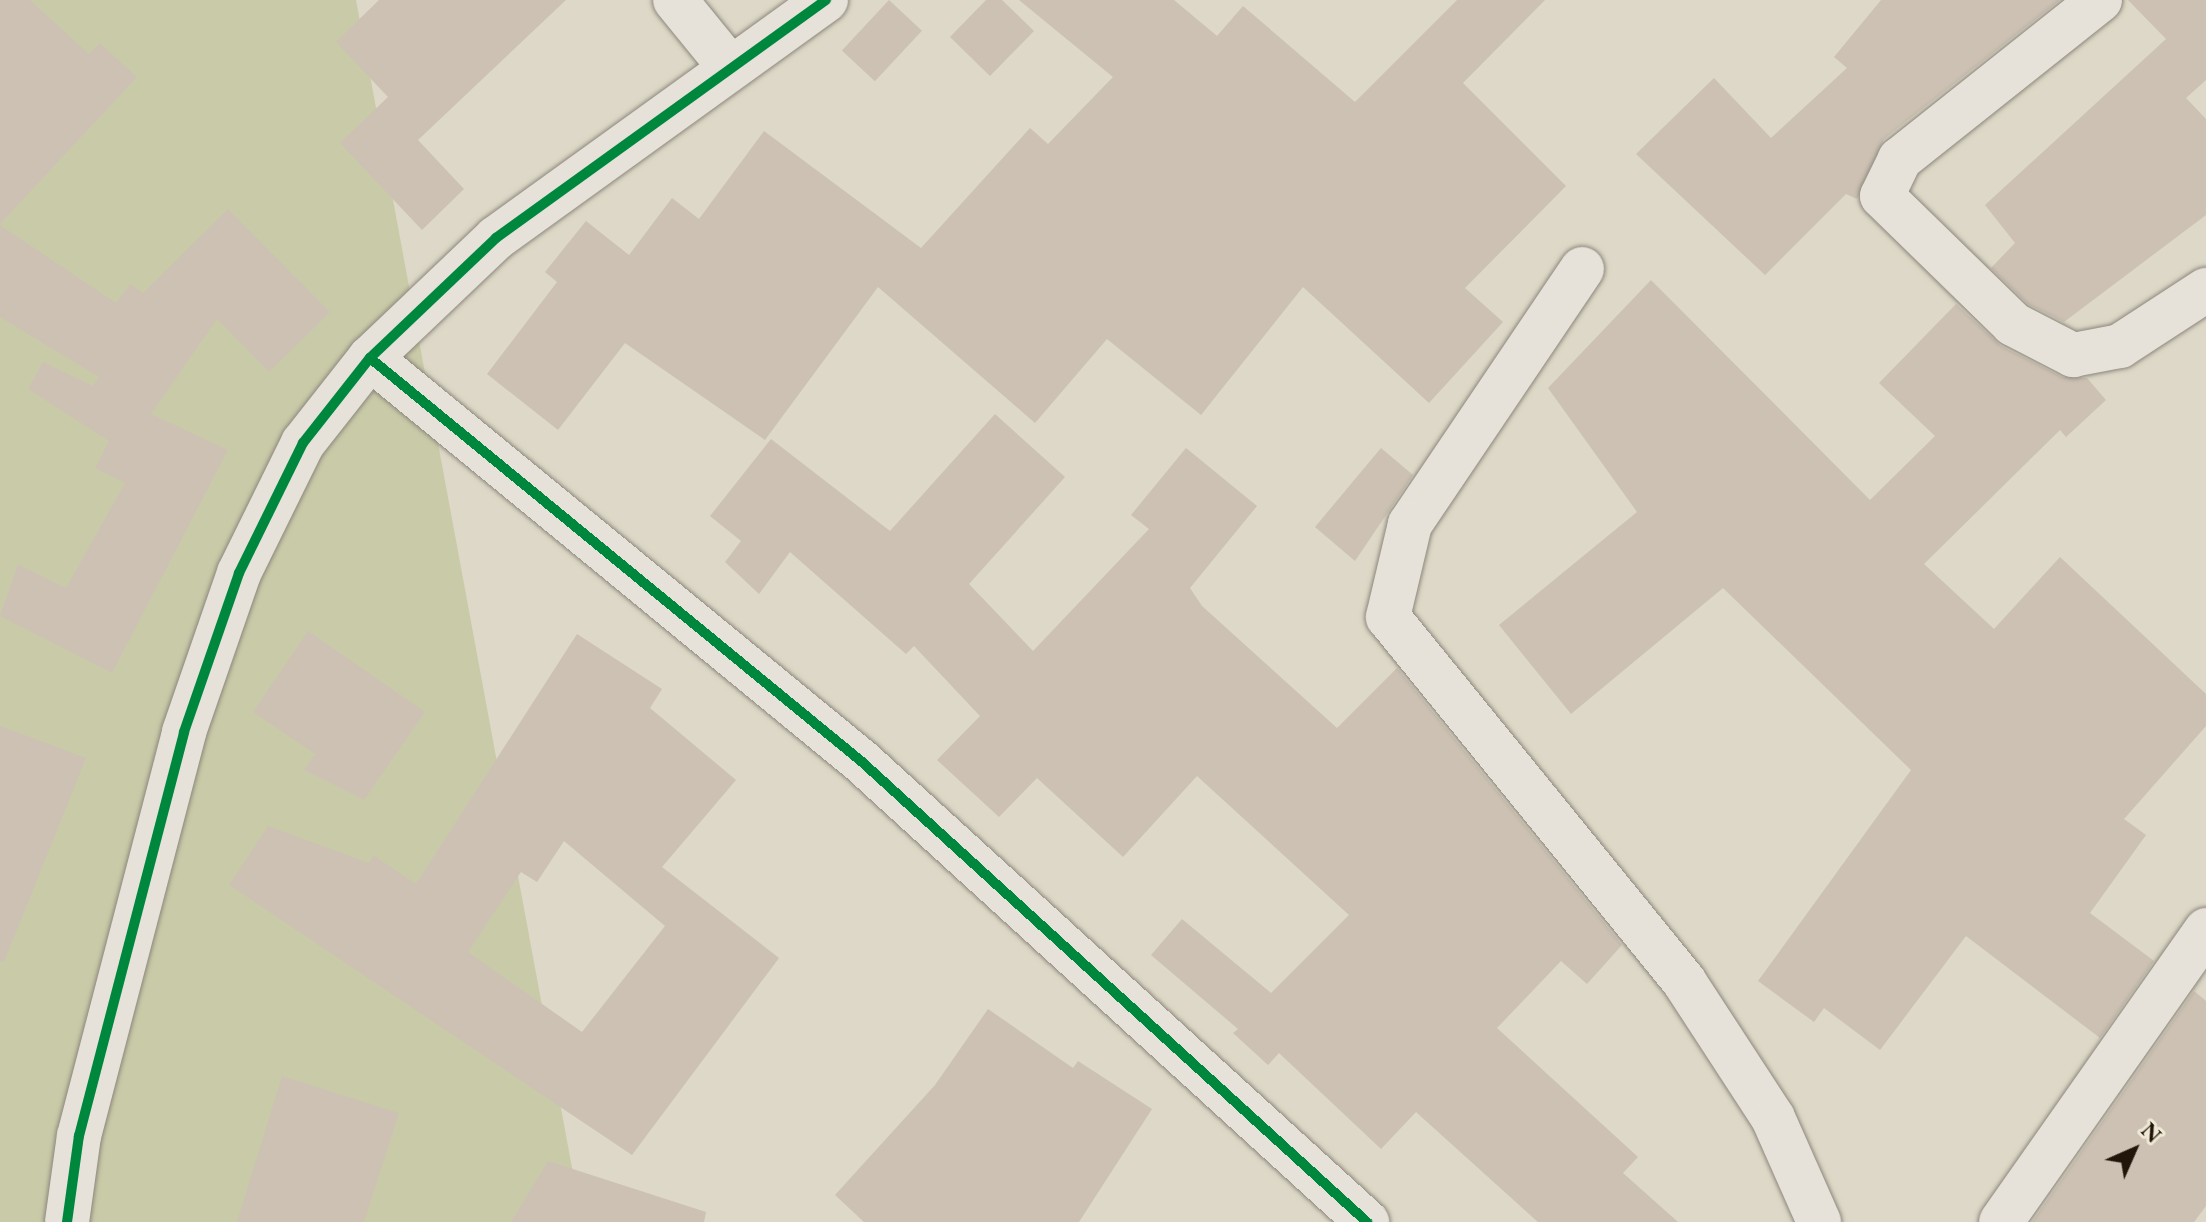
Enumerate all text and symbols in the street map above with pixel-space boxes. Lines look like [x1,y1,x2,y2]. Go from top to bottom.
north arrow [2094,1110,2174,1190]
text: N [2135,1116,2168,1149]

